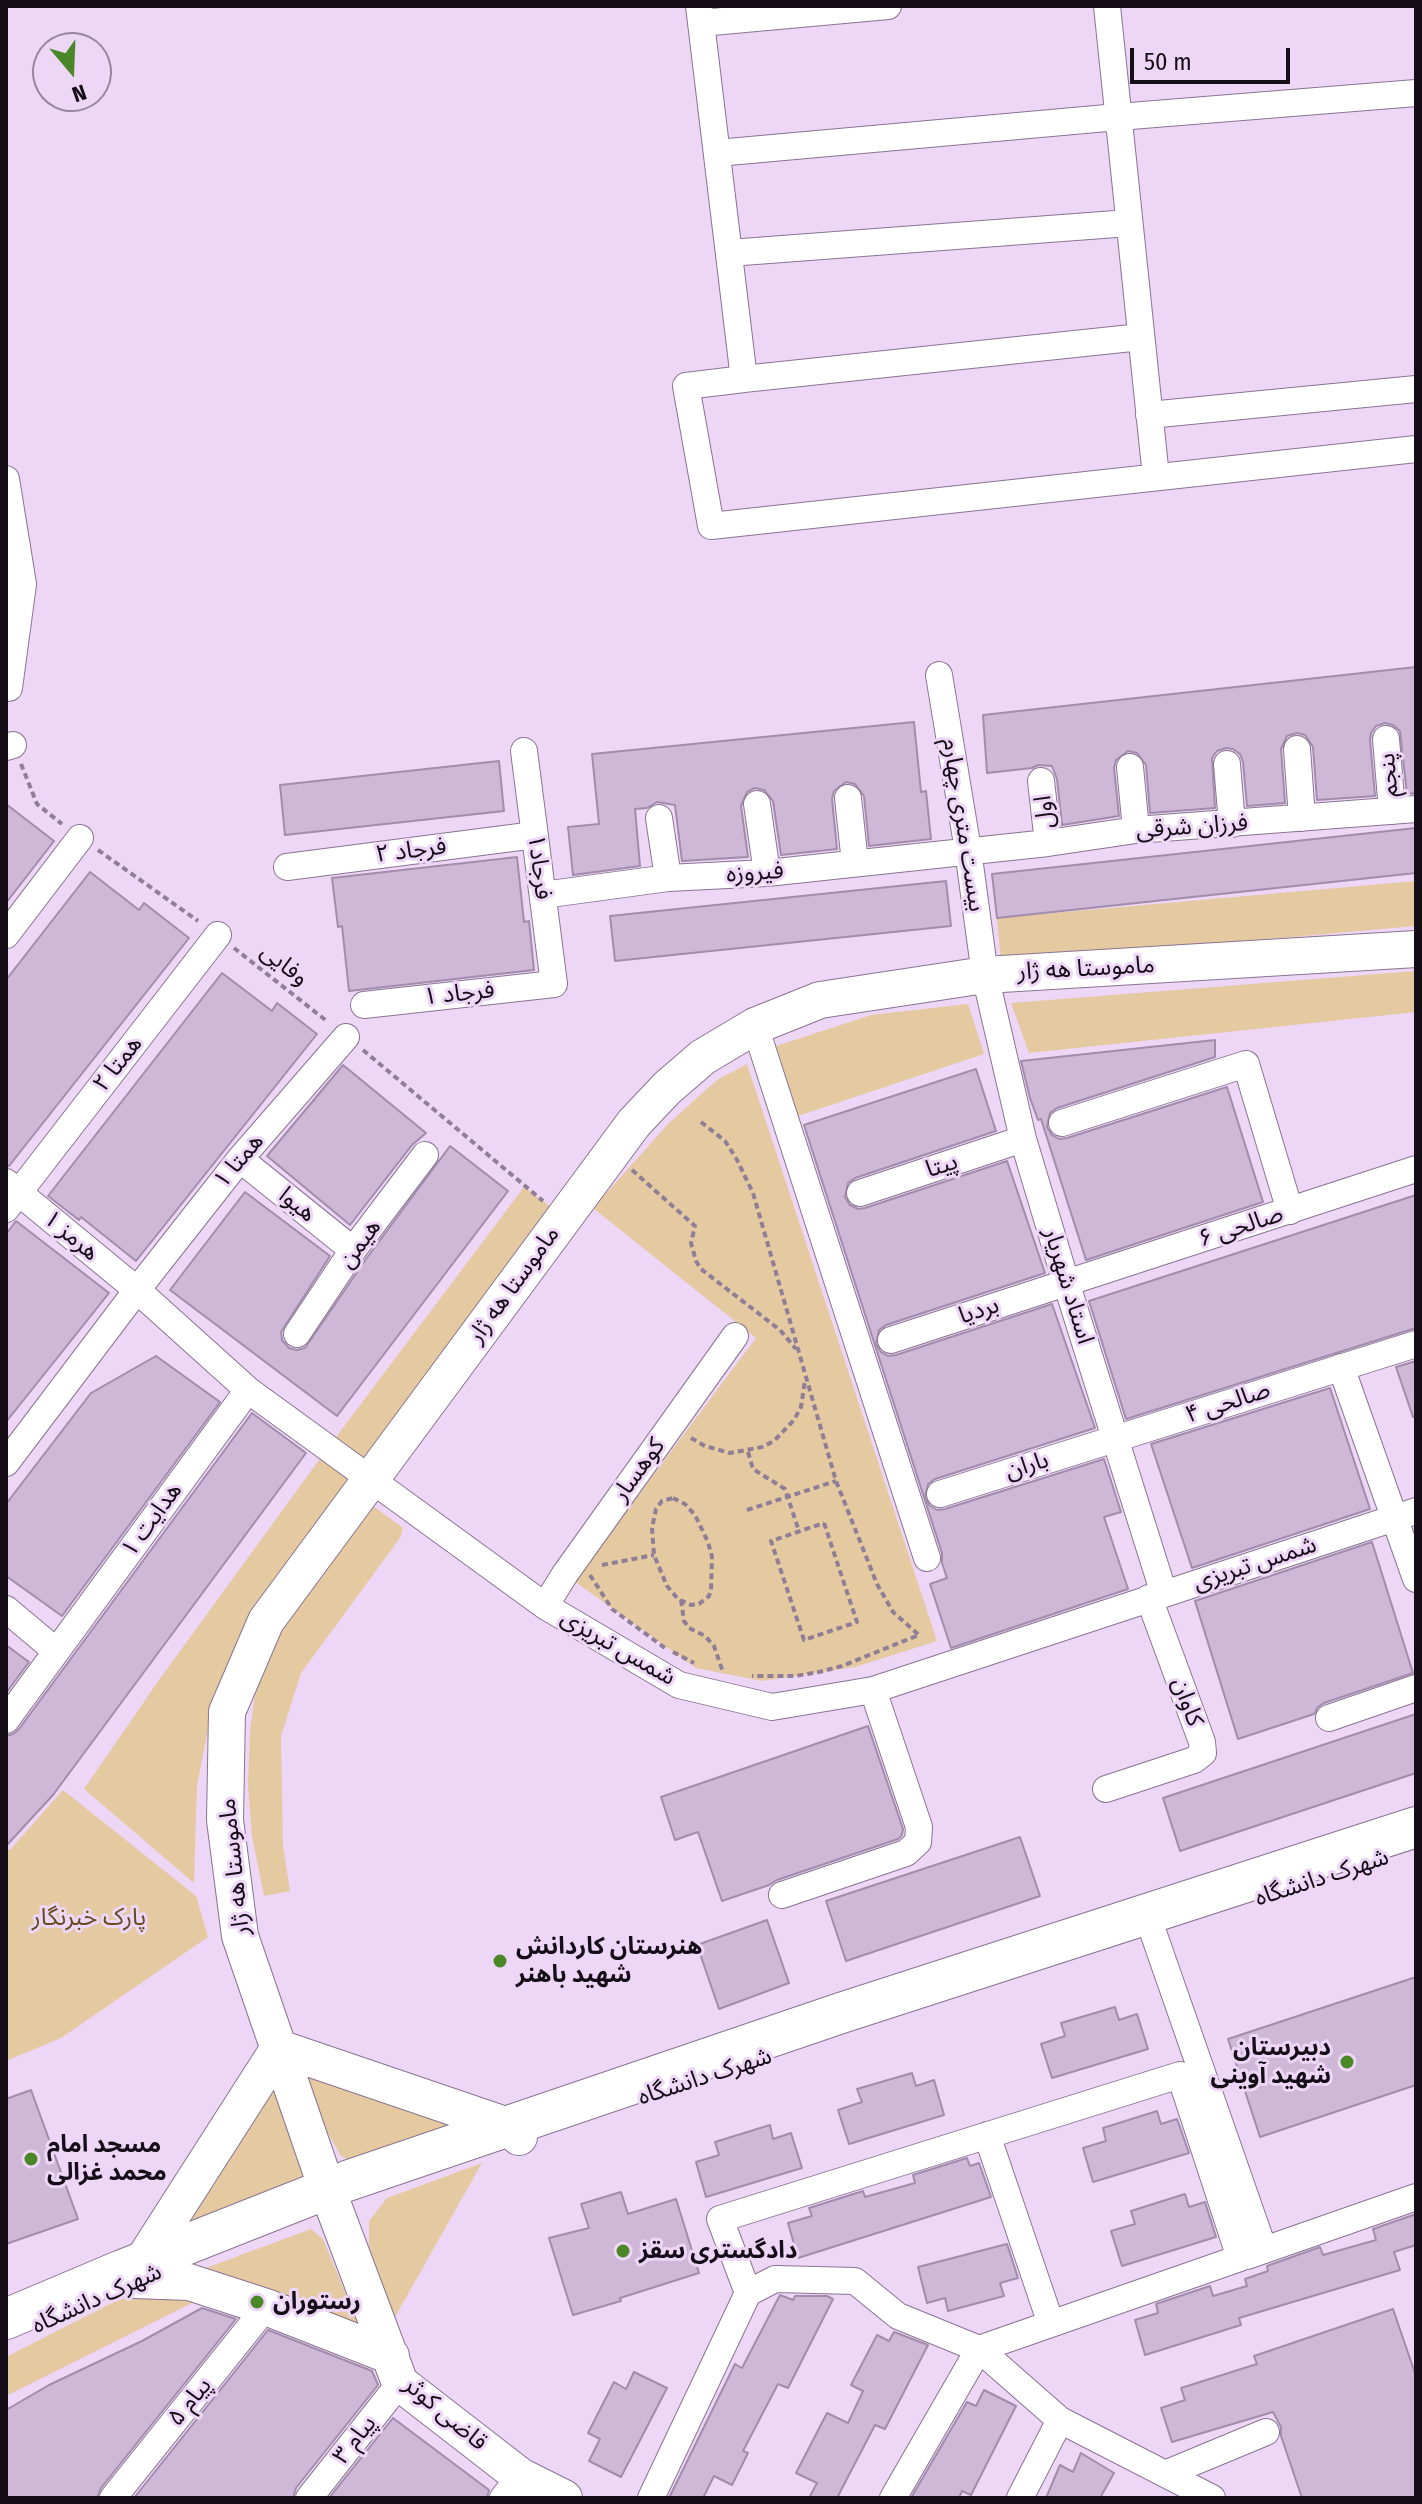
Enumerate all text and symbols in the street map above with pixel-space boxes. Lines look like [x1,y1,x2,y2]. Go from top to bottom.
north arrow [32,32,112,112]
scale bar [1134,32,1294,82]
text: 50 m [1144,48,1192,76]
text: N [69,78,90,108]
street label: بیست متری چهارم [935,736,991,914]
street label: پنجم [1373,752,1405,798]
street label: اول [1029,794,1061,830]
street label: فرزان شرقی [1135,809,1249,845]
street label: فرجاد ۲ [374,832,448,870]
street label: فرجاد۱ [521,833,557,901]
street label: فیروزه [725,857,785,889]
street label: وفایی [254,937,314,993]
street label: ماموستا هه ژار [1016,951,1156,987]
street label: فرجاد ۱ [422,976,496,1012]
street label: همتا ۲ [87,1030,149,1098]
street label: همتا ۱ [208,1128,270,1194]
street label: پیتا [922,1147,962,1185]
street label: هیوا [272,1181,322,1229]
street label: صالحی ۶ [1195,1200,1287,1254]
street label: هرمز ۱ [37,1204,105,1268]
street label: هیمن [332,1214,388,1274]
street label: ماموستا هه ژار [462,1221,566,1349]
street label: استاد شهریار [1037,1224,1099,1348]
street label: بردیا [955,1291,1003,1331]
street label: صالحی ۴ [1182,1376,1274,1430]
street label: کوهسار [606,1433,672,1507]
street label: باران [1002,1446,1052,1486]
street label: هدایت ۱ [115,1477,189,1563]
street label: شمس تبریزی [1190,1531,1320,1597]
street label: شمس تبریزی [555,1604,681,1692]
street label: کاوان [1165,1674,1209,1730]
street label: ماموستا هه ژار [213,1797,257,1937]
street label: شهرک دانشگاه [1251,1843,1393,1913]
park label: پارک خبرنگار [32,1904,146,1932]
place label: هنرستان کاردانش شهید باهنر [516,1933,702,1989]
marker: هنرستان کاردانش شهید باهنر [491,1952,509,1970]
place label: دبیرستان شهید آوینی [1210,2034,1331,2090]
street label: شهرک دانشگاه [634,2042,776,2112]
marker: دبیرستان شهید آوینی [1338,2053,1356,2071]
place label: مسجد امام محمد غزالی [47,2131,167,2187]
marker: مسجد امام محمد غزالی [22,2150,40,2168]
place label: دادگستری سقز [639,2237,797,2265]
marker: دادگستری سقز [614,2242,632,2260]
street label: شهرک دانشگاه [28,2258,166,2340]
place label: رستوران [273,2288,361,2316]
marker: رستوران [248,2293,266,2311]
street label: قاضی کوثر [397,2371,493,2457]
street label: پیام ۵ [162,2372,218,2432]
street label: پیام ۳ [327,2410,383,2470]

